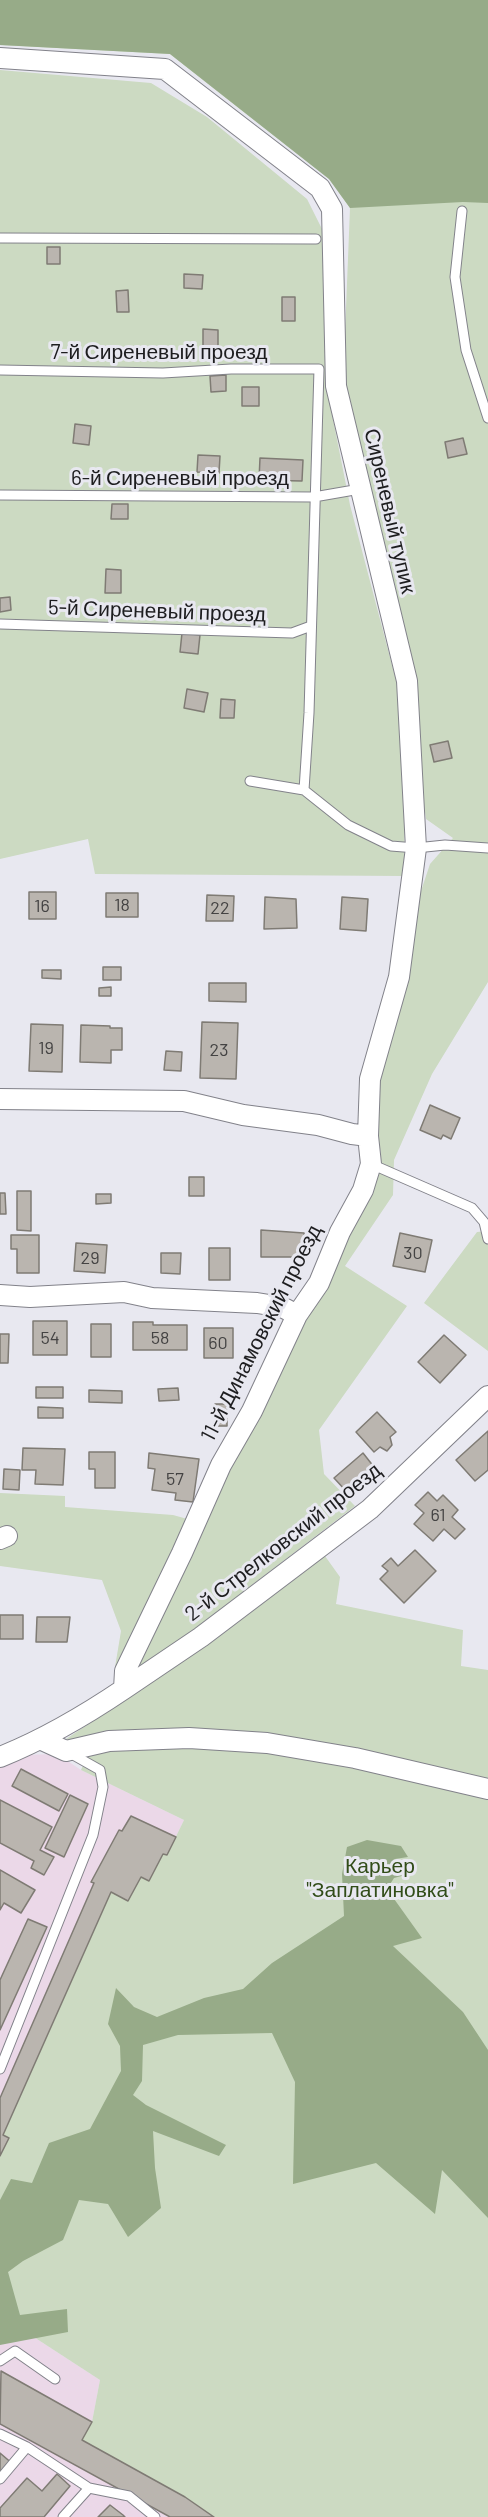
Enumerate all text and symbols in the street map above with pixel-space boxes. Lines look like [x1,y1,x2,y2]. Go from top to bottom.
street label: 7-й Сиреневый проезд [50,339,268,365]
street label: Сиреневый тупик [359,426,421,596]
street label: 6-й Сиреневый проезд [71,465,289,491]
street label: 5-й Сиреневый проезд [48,595,266,627]
house number: 18 [114,894,130,916]
house number: 16 [34,895,50,917]
house number: 22 [210,897,230,919]
house number: 19 [38,1037,54,1059]
house number: 23 [210,1039,228,1061]
street label: 11-й Динамовский проезд [195,1220,327,1446]
house number: 30 [403,1242,423,1264]
house number: 29 [80,1247,100,1269]
house number: 54 [40,1327,60,1349]
house number: 58 [151,1327,169,1349]
house number: 60 [208,1332,228,1354]
street label: 2-й Стрелковский проезд [180,1458,386,1626]
house number: 57 [166,1468,184,1490]
house number: 61 [430,1504,446,1526]
park label: Карьер "Заплатиновка" [306,1853,454,1903]

